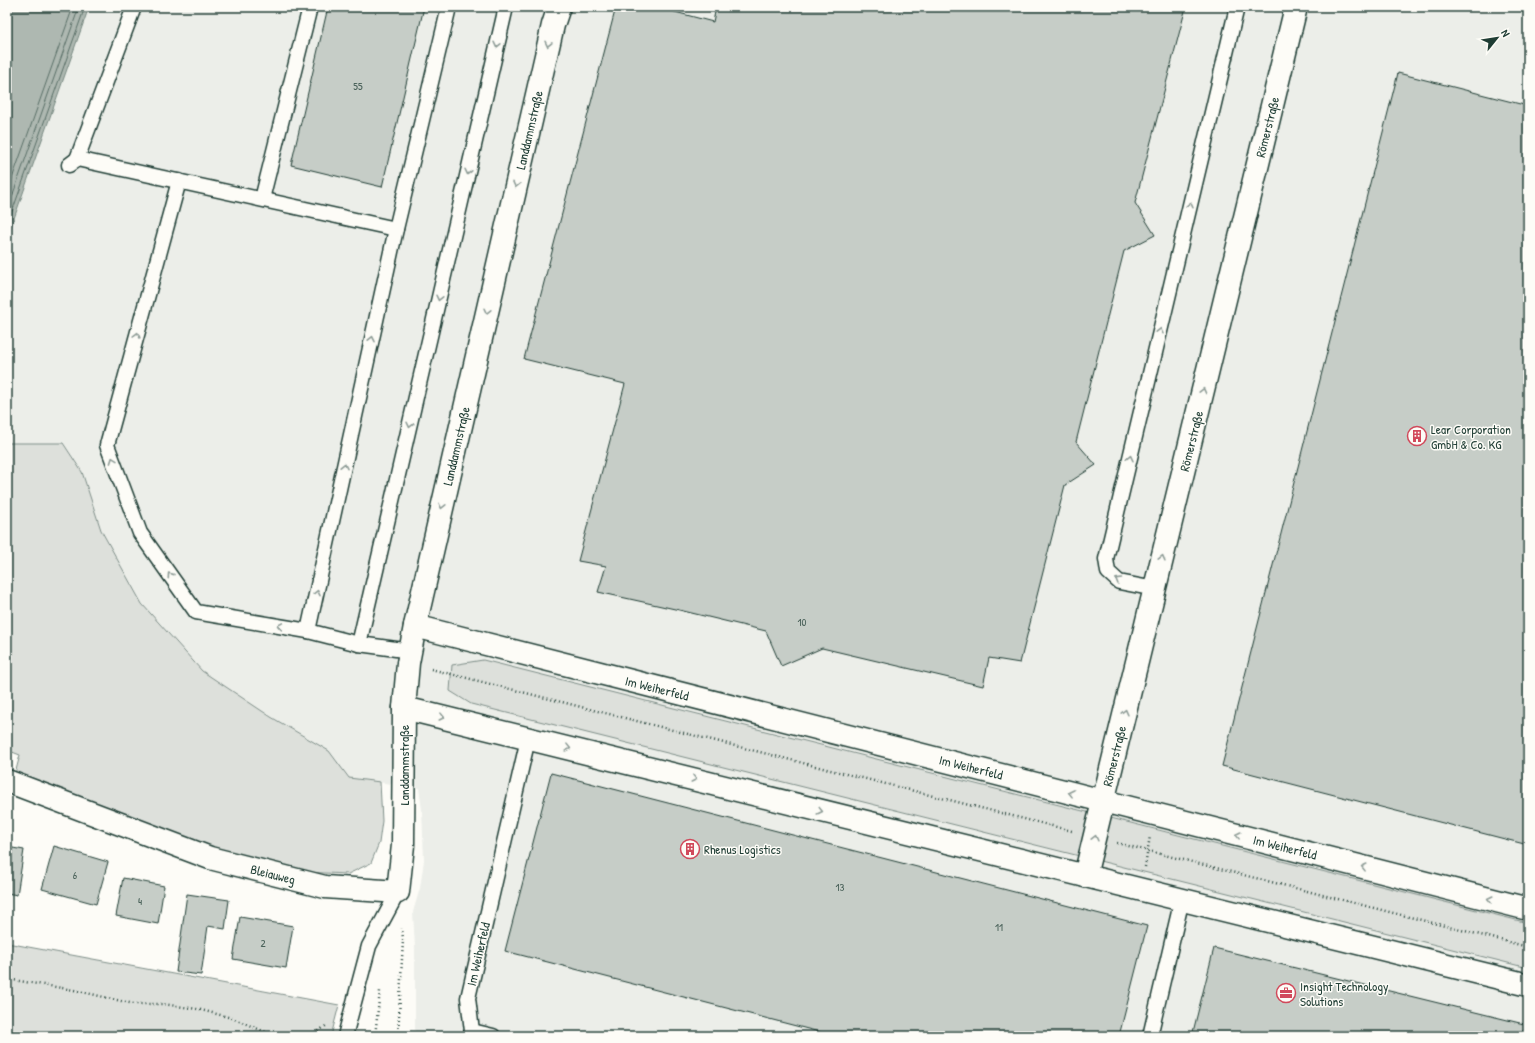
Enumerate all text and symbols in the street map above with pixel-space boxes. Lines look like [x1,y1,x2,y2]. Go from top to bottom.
north arrow [1477,18,1517,58]
text: N [1498,27,1513,39]
one-way arrow [545,41,553,47]
one-way arrow [494,42,502,48]
house number: 55 [353,79,363,93]
street label: Landdammstraße [511,89,547,171]
street label: Römerstraße [1251,95,1283,159]
one-way arrow [465,169,473,175]
one-way arrow [513,181,521,188]
one-way arrow [1185,202,1194,209]
one-way arrow [436,295,444,302]
one-way arrow [484,308,492,315]
one-way arrow [1156,328,1164,334]
one-way arrow [133,332,141,338]
one-way arrow [368,336,376,342]
one-way arrow [1198,388,1207,395]
street label: Landdammstraße [438,405,474,487]
street label: Römerstraße [1175,409,1207,473]
place label: Lear Corporation GmbH & Co. KG [1431,420,1511,453]
one-way arrow [406,422,414,428]
building icon: Lear Corporation GmbH & Co. KG [1406,425,1428,447]
one-way arrow [1126,455,1134,461]
one-way arrow [109,456,118,463]
one-way arrow [340,463,348,469]
one-way arrow [439,503,447,509]
one-way arrow [1158,555,1166,561]
one-way arrow [168,573,175,580]
one-way arrow [1115,577,1122,584]
one-way arrow [312,590,320,596]
house number: 10 [798,615,807,629]
one-way arrow [277,622,284,631]
street label: Im Weiherfeld [623,671,691,705]
one-way arrow [1120,708,1129,715]
one-way arrow [438,713,445,721]
street label: Römerstraße [1098,724,1130,788]
street label: Landdammstraße [395,725,413,805]
one-way arrow [565,744,571,752]
street label: Im Weiherfeld [937,750,1005,784]
one-way arrow [691,775,697,783]
one-way arrow [1068,789,1075,798]
one-way arrow [817,806,824,814]
street label: Im Weiherfeld [1251,830,1319,864]
one-way arrow [1235,831,1242,840]
one-way arrow [1090,835,1098,841]
building icon: Rhenus Logistics [679,838,701,860]
place label: Rhenus Logistics [704,840,781,858]
street label: Bleiauweg [249,860,297,888]
one-way arrow [1361,863,1368,872]
house number: 6 [73,868,78,882]
house number: 13 [836,880,845,894]
house number: 4 [138,894,142,908]
one-way arrow [1487,895,1494,904]
street label: Im Weiherfeld [462,920,494,988]
house number: 11 [995,920,1003,934]
house number: 2 [260,936,266,950]
place label: Insight Technology Solutions [1300,977,1389,1010]
office icon: Insight Technology Solutions [1275,982,1297,1004]

